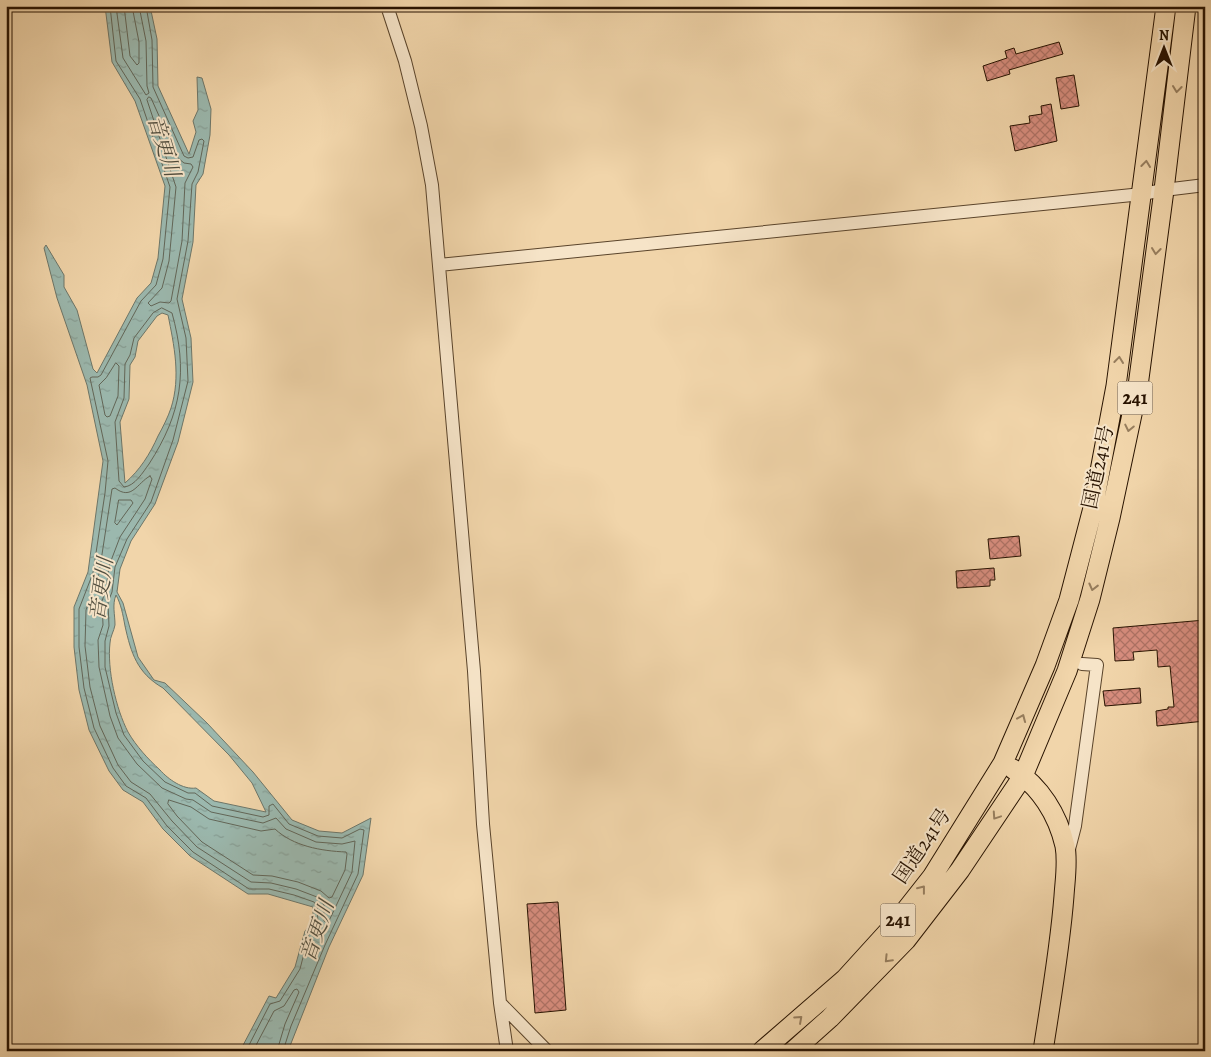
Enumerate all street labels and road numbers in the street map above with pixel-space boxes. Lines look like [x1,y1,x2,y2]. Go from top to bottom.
road number: 241 [1118,382,1152,414]
street label: 国道241号 [1076,422,1120,512]
street label: 国道241号 [887,803,957,889]
road number: 241 [880,904,916,936]

